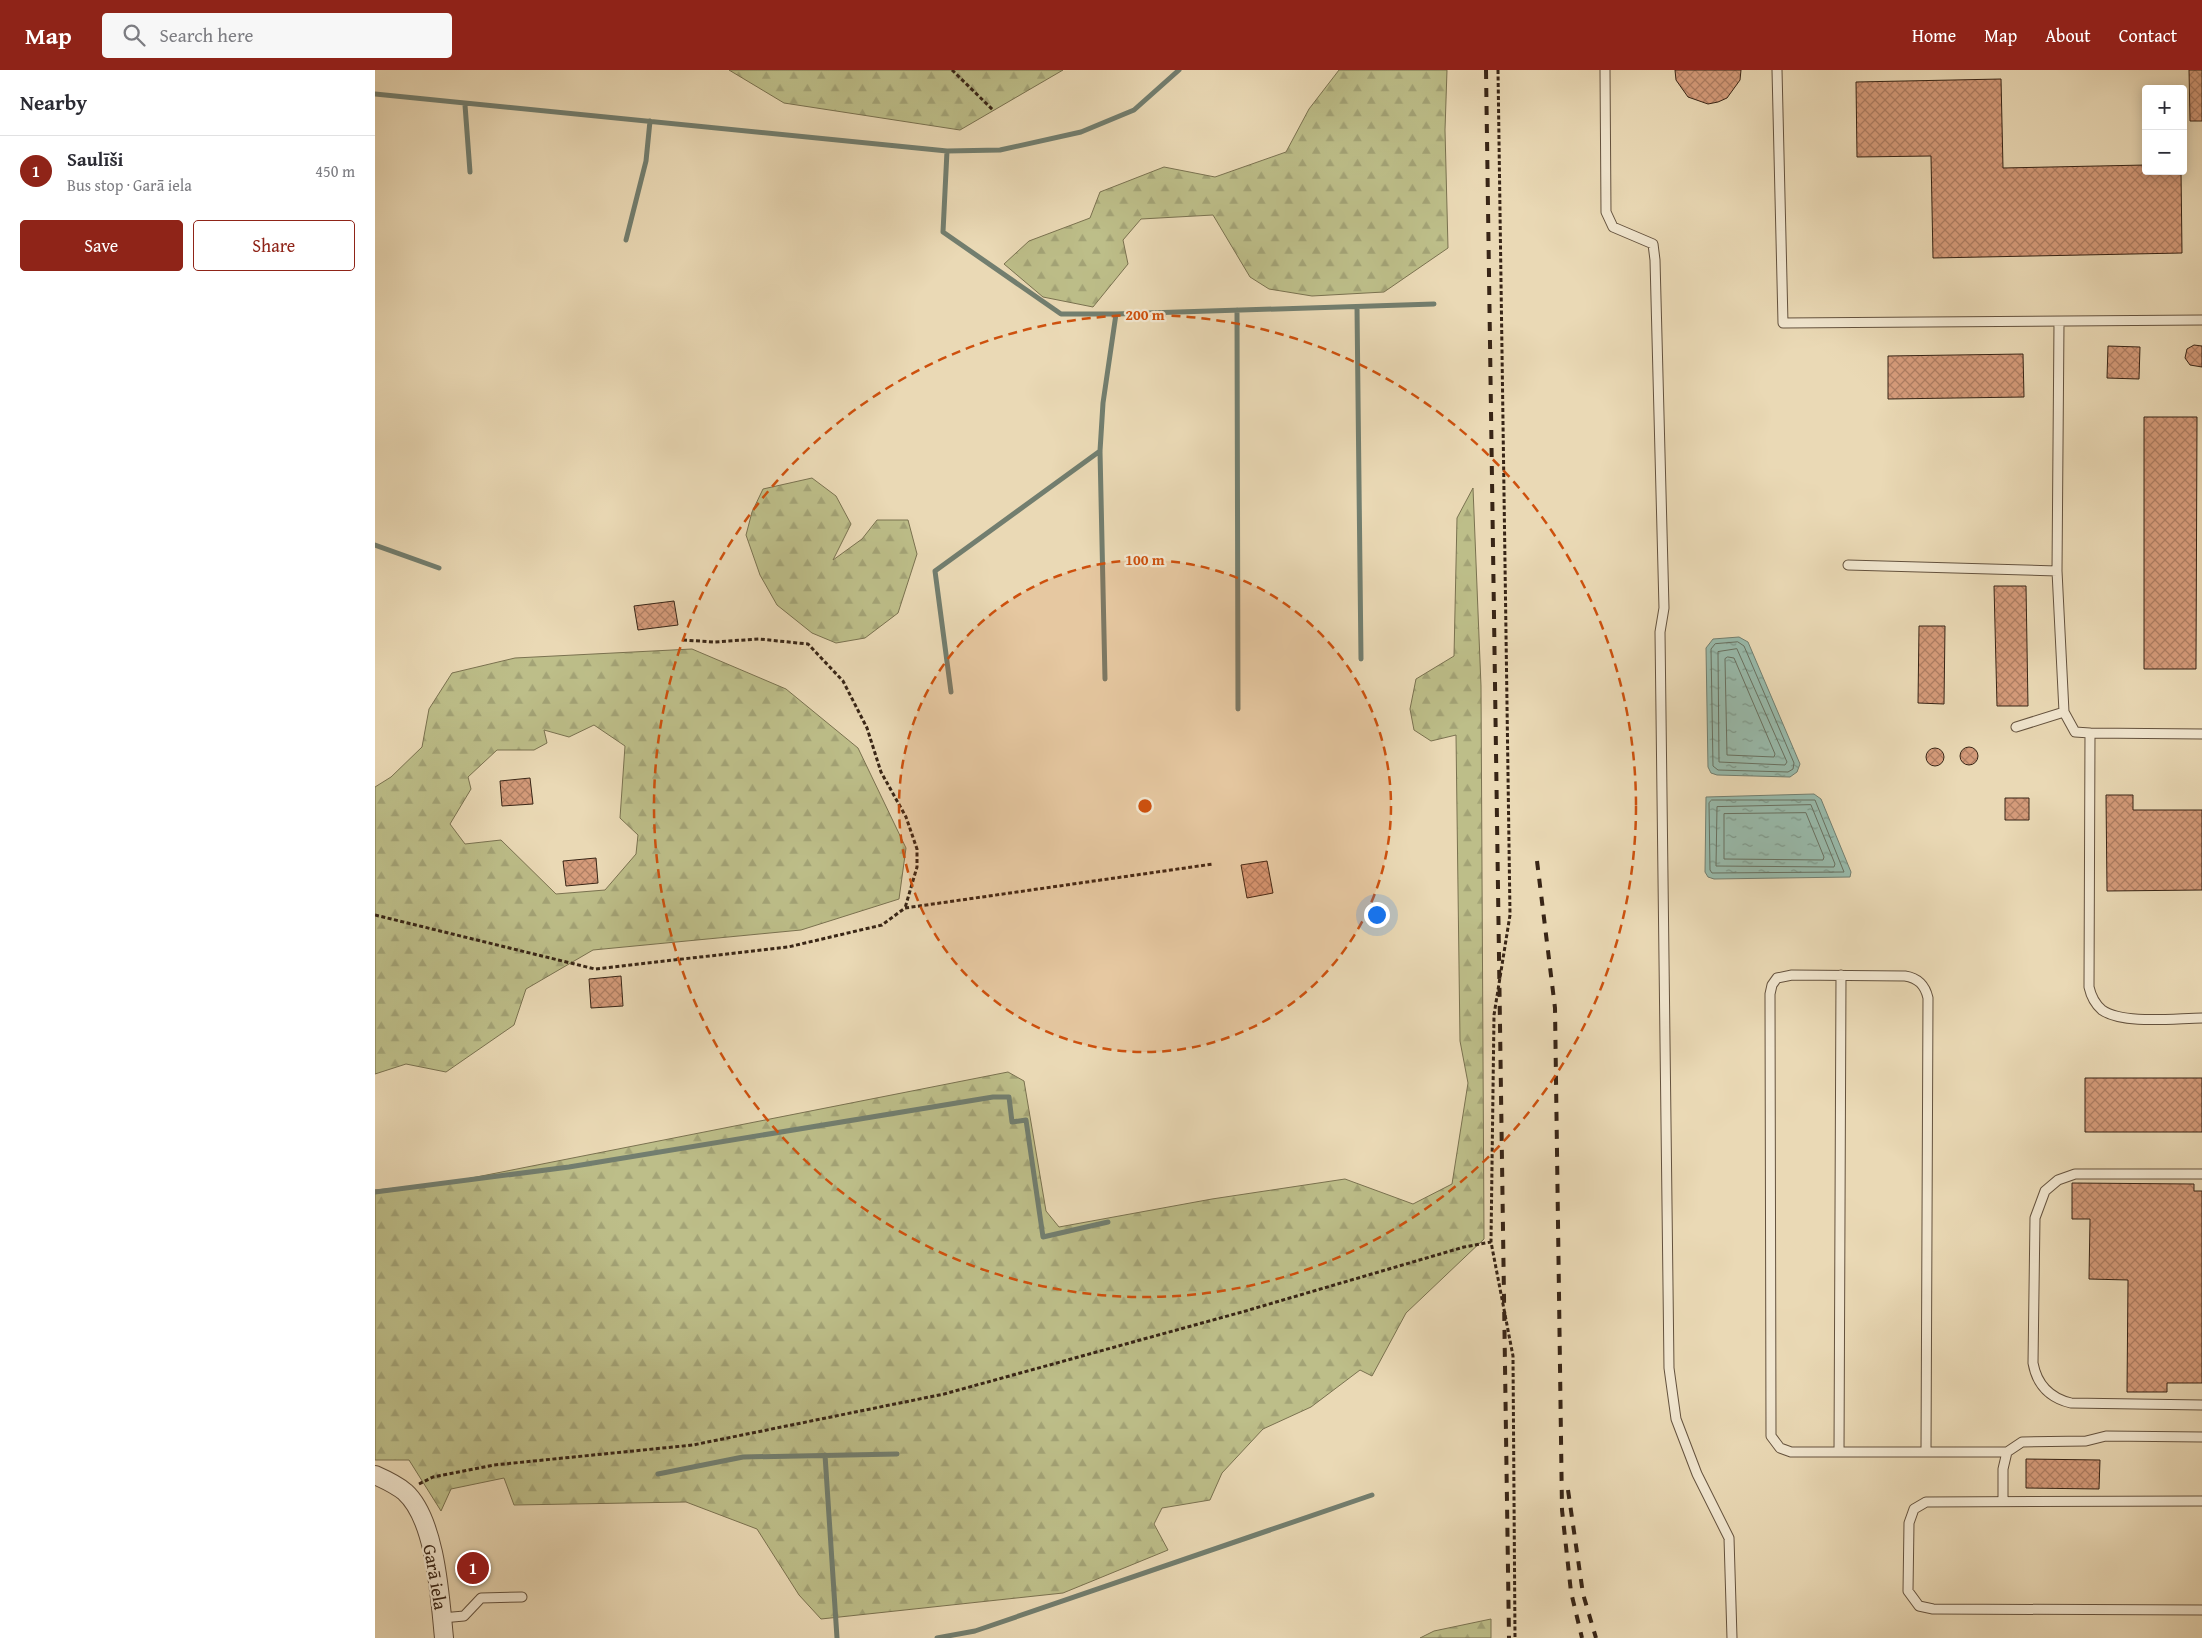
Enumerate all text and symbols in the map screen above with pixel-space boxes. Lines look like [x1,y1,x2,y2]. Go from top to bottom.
search box [102,13,452,58]
text: Map [25,18,72,53]
icon: search [120,21,148,49]
text: Search here [160,21,253,49]
text: Home [1912,22,1956,49]
text: Map [1984,22,2017,49]
text: About [2045,22,2091,49]
text: Contact [2119,22,2177,49]
map controls [2142,85,2187,175]
button: + [2142,85,2187,130]
text: Nearby [20,87,87,118]
button: − [2142,130,2187,175]
text: Saulīši [67,145,123,173]
text: 1 [32,159,40,183]
text: 450 m [315,159,355,183]
text: Bus stop · Garā iela [67,173,192,197]
button: Save [20,220,183,271]
button: Share [193,220,355,271]
text: 200 m [1125,304,1165,325]
text: 100 m [1125,549,1165,570]
centre of rings [1136,797,1154,815]
your location [1364,902,1390,928]
street label: Garā iela [416,1542,455,1612]
pin: 1 [457,1549,489,1587]

